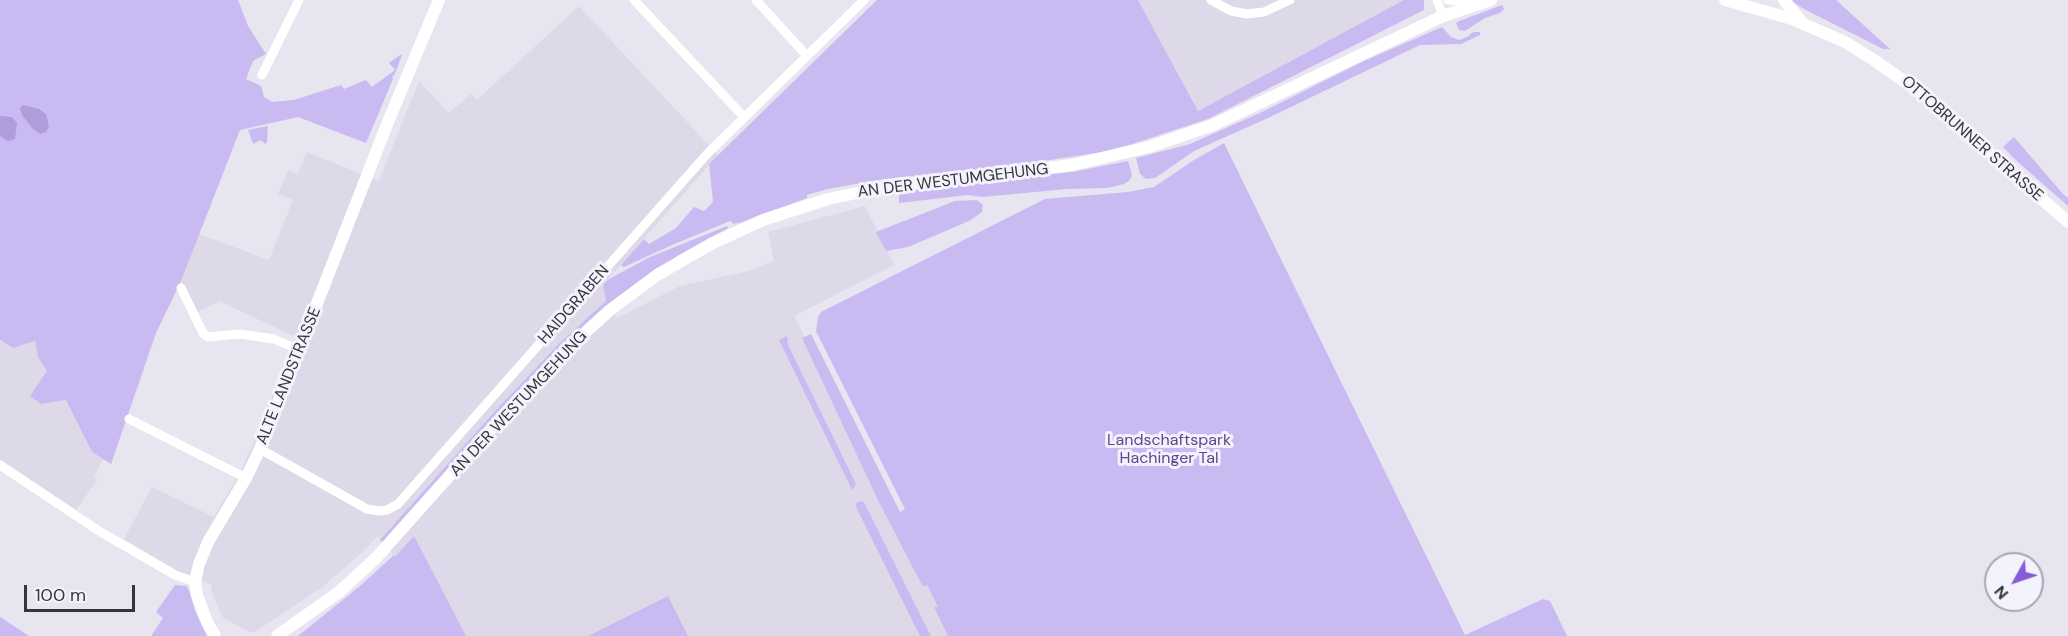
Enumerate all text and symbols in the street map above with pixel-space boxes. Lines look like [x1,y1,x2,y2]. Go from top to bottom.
street label: OTTOBRUNNER STRASSE [1897,72,2047,206]
street label: AN DER WESTUMGEHUNG [857,160,1049,202]
street label: HAIDGRABEN [535,262,613,348]
street label: ALTE LANDSTRASSE [253,305,325,447]
street label: AN DER WESTUMGEHUNG [447,327,591,481]
park label: Landschaftspark Hachinger Tal [1107,431,1231,469]
north arrow [1984,552,2044,612]
scale bar [27,573,138,611]
text: N [1990,581,2013,604]
text: 100 m [35,583,86,607]

